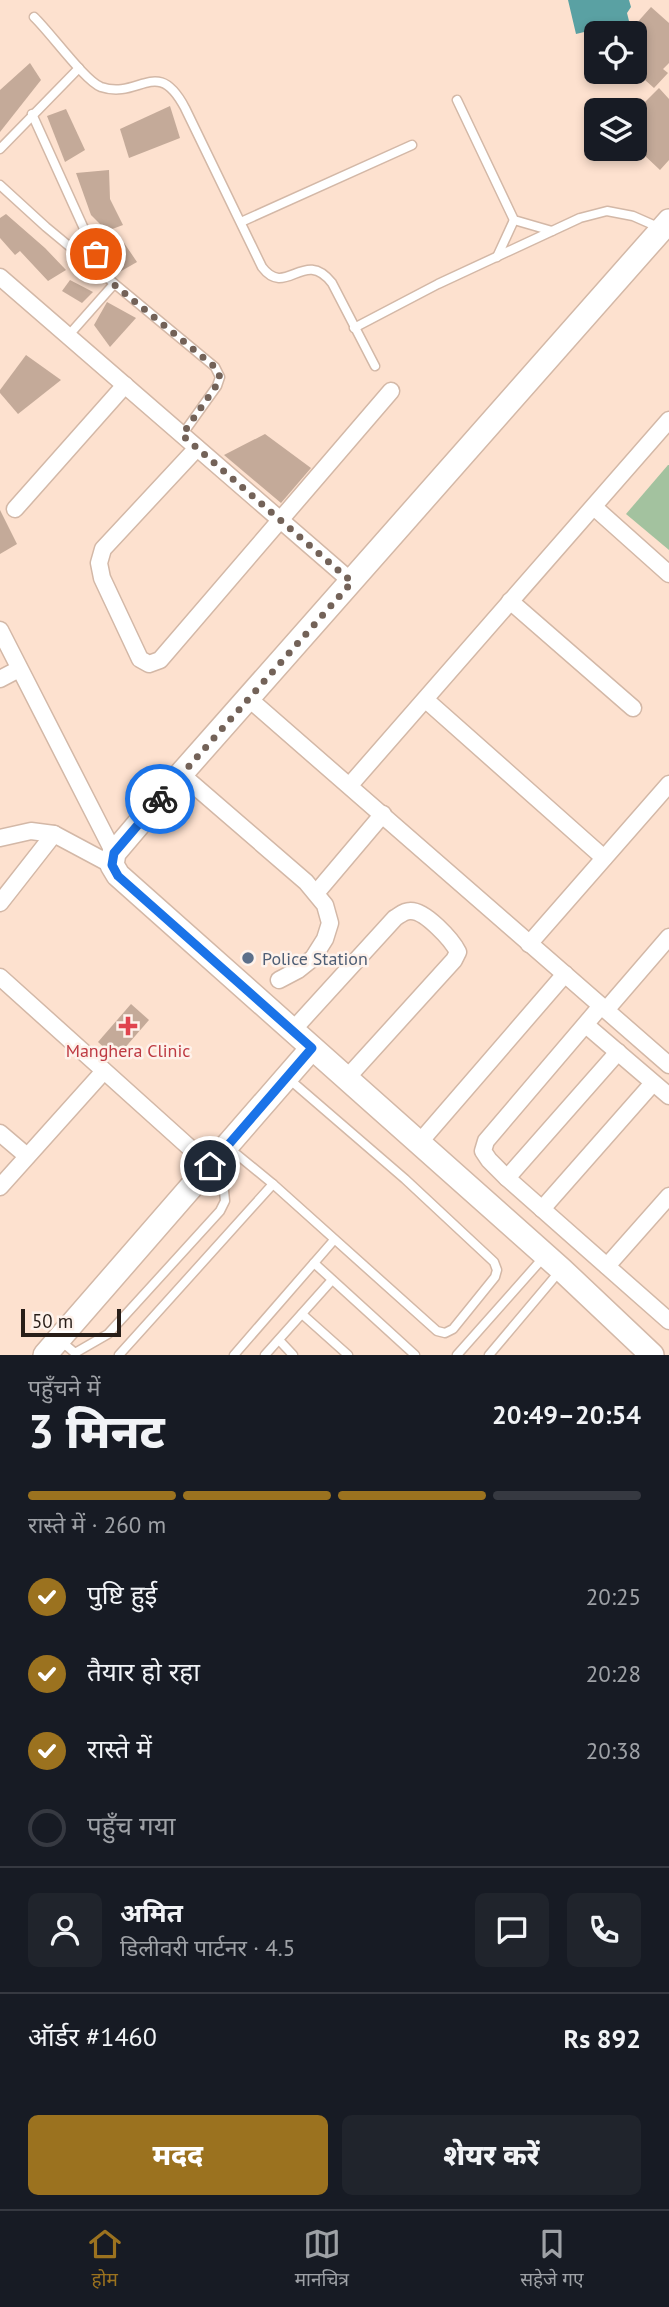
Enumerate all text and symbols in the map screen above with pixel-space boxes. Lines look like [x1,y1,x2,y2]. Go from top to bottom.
map controls [584,21,647,161]
button: locate [584,21,647,84]
button: layers [584,98,647,161]
pin [66,224,126,284]
icon: bag [77,235,115,273]
courier [125,764,195,834]
icon: bike [141,780,179,818]
place label: Police Station [262,947,368,970]
marker: Police Station [240,950,256,966]
marker: Manghera Clinic [118,1016,138,1036]
place label: Manghera Clinic [66,1039,190,1062]
pin [180,1136,240,1196]
icon: home [191,1147,229,1185]
scale bar [21,1306,121,1338]
text: 50 m [32,1309,73,1333]
text: पहुँचने में [28,1373,101,1402]
text: 20:49–20:54 [492,1398,641,1431]
text: 3 मिनट [28,1401,165,1461]
text: रास्ते में · 260 m [28,1510,166,1539]
icon: check [28,1578,66,1616]
text: पुष्टि हुई [87,1578,157,1611]
text: 20:25 [586,1582,641,1611]
icon: check [28,1655,66,1693]
text: तैयार हो रहा [87,1655,200,1688]
text: 20:28 [586,1659,641,1688]
icon: check [28,1732,66,1770]
text: रास्ते में [87,1732,152,1765]
text: 20:38 [586,1736,641,1765]
text: पहुँच गया [87,1809,175,1842]
button: person [28,1893,102,1967]
button: chat [475,1893,549,1967]
button: phone [567,1893,641,1967]
text: अमित [120,1896,183,1929]
text: डिलीवरी पार्टनर · 4.5 [120,1933,295,1962]
text: ऑर्डर #1460 [28,2020,157,2053]
text: Rs 892 [564,2022,641,2055]
button: मदद [28,2115,328,2195]
button: शेयर करें [342,2115,641,2195]
tab: होम [86,2225,124,2294]
tab: मानचित्र [295,2225,349,2294]
tab: सहेजे गए [520,2225,583,2294]

